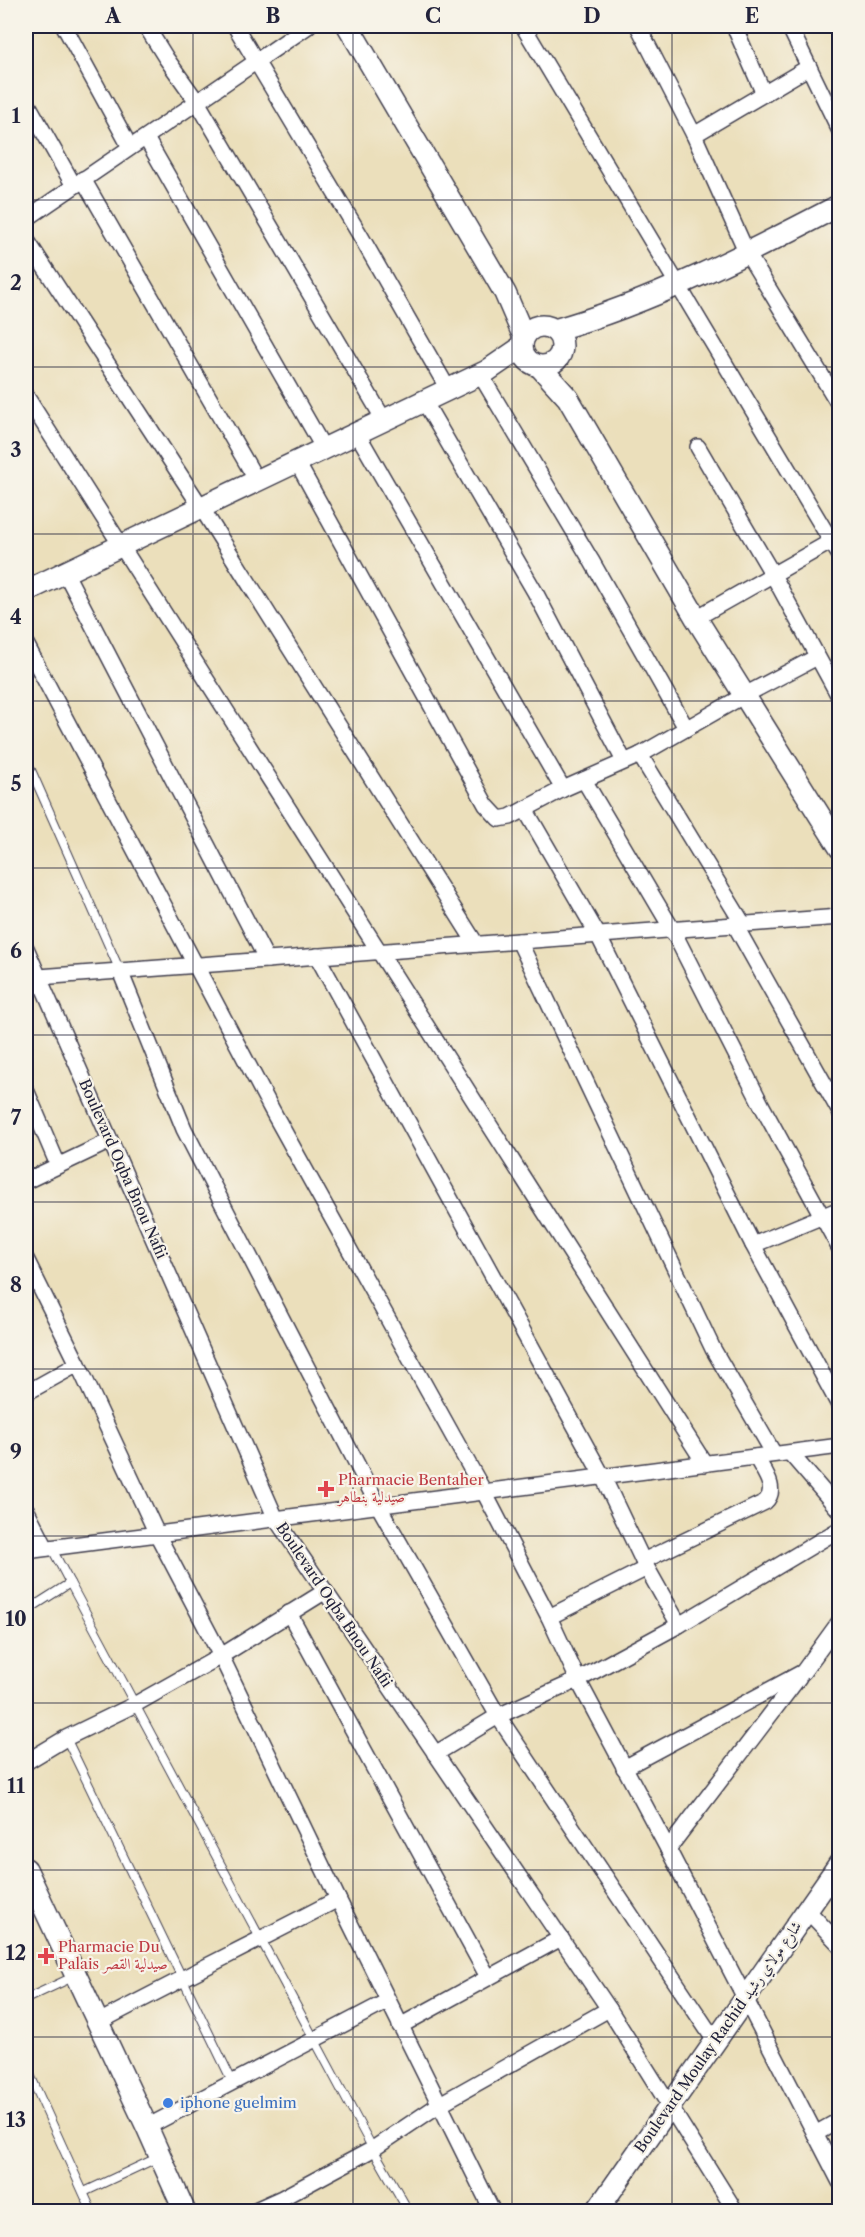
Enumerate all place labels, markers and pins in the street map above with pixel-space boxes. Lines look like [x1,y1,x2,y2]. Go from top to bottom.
place label: Pharmacie Bentaher صيدلية بنطاهر [336,1470,485,1507]
marker: Pharmacie Bentaher صيدلية بنطاهر [319,1482,333,1496]
place label: Pharmacie Du Palais صيدلية القصر [58,1937,168,1974]
marker: Pharmacie Du Palais صيدلية القصر [39,1949,53,1963]
place label: iphone guelmim [180,2093,297,2112]
marker: iphone guelmim [161,2096,175,2110]

